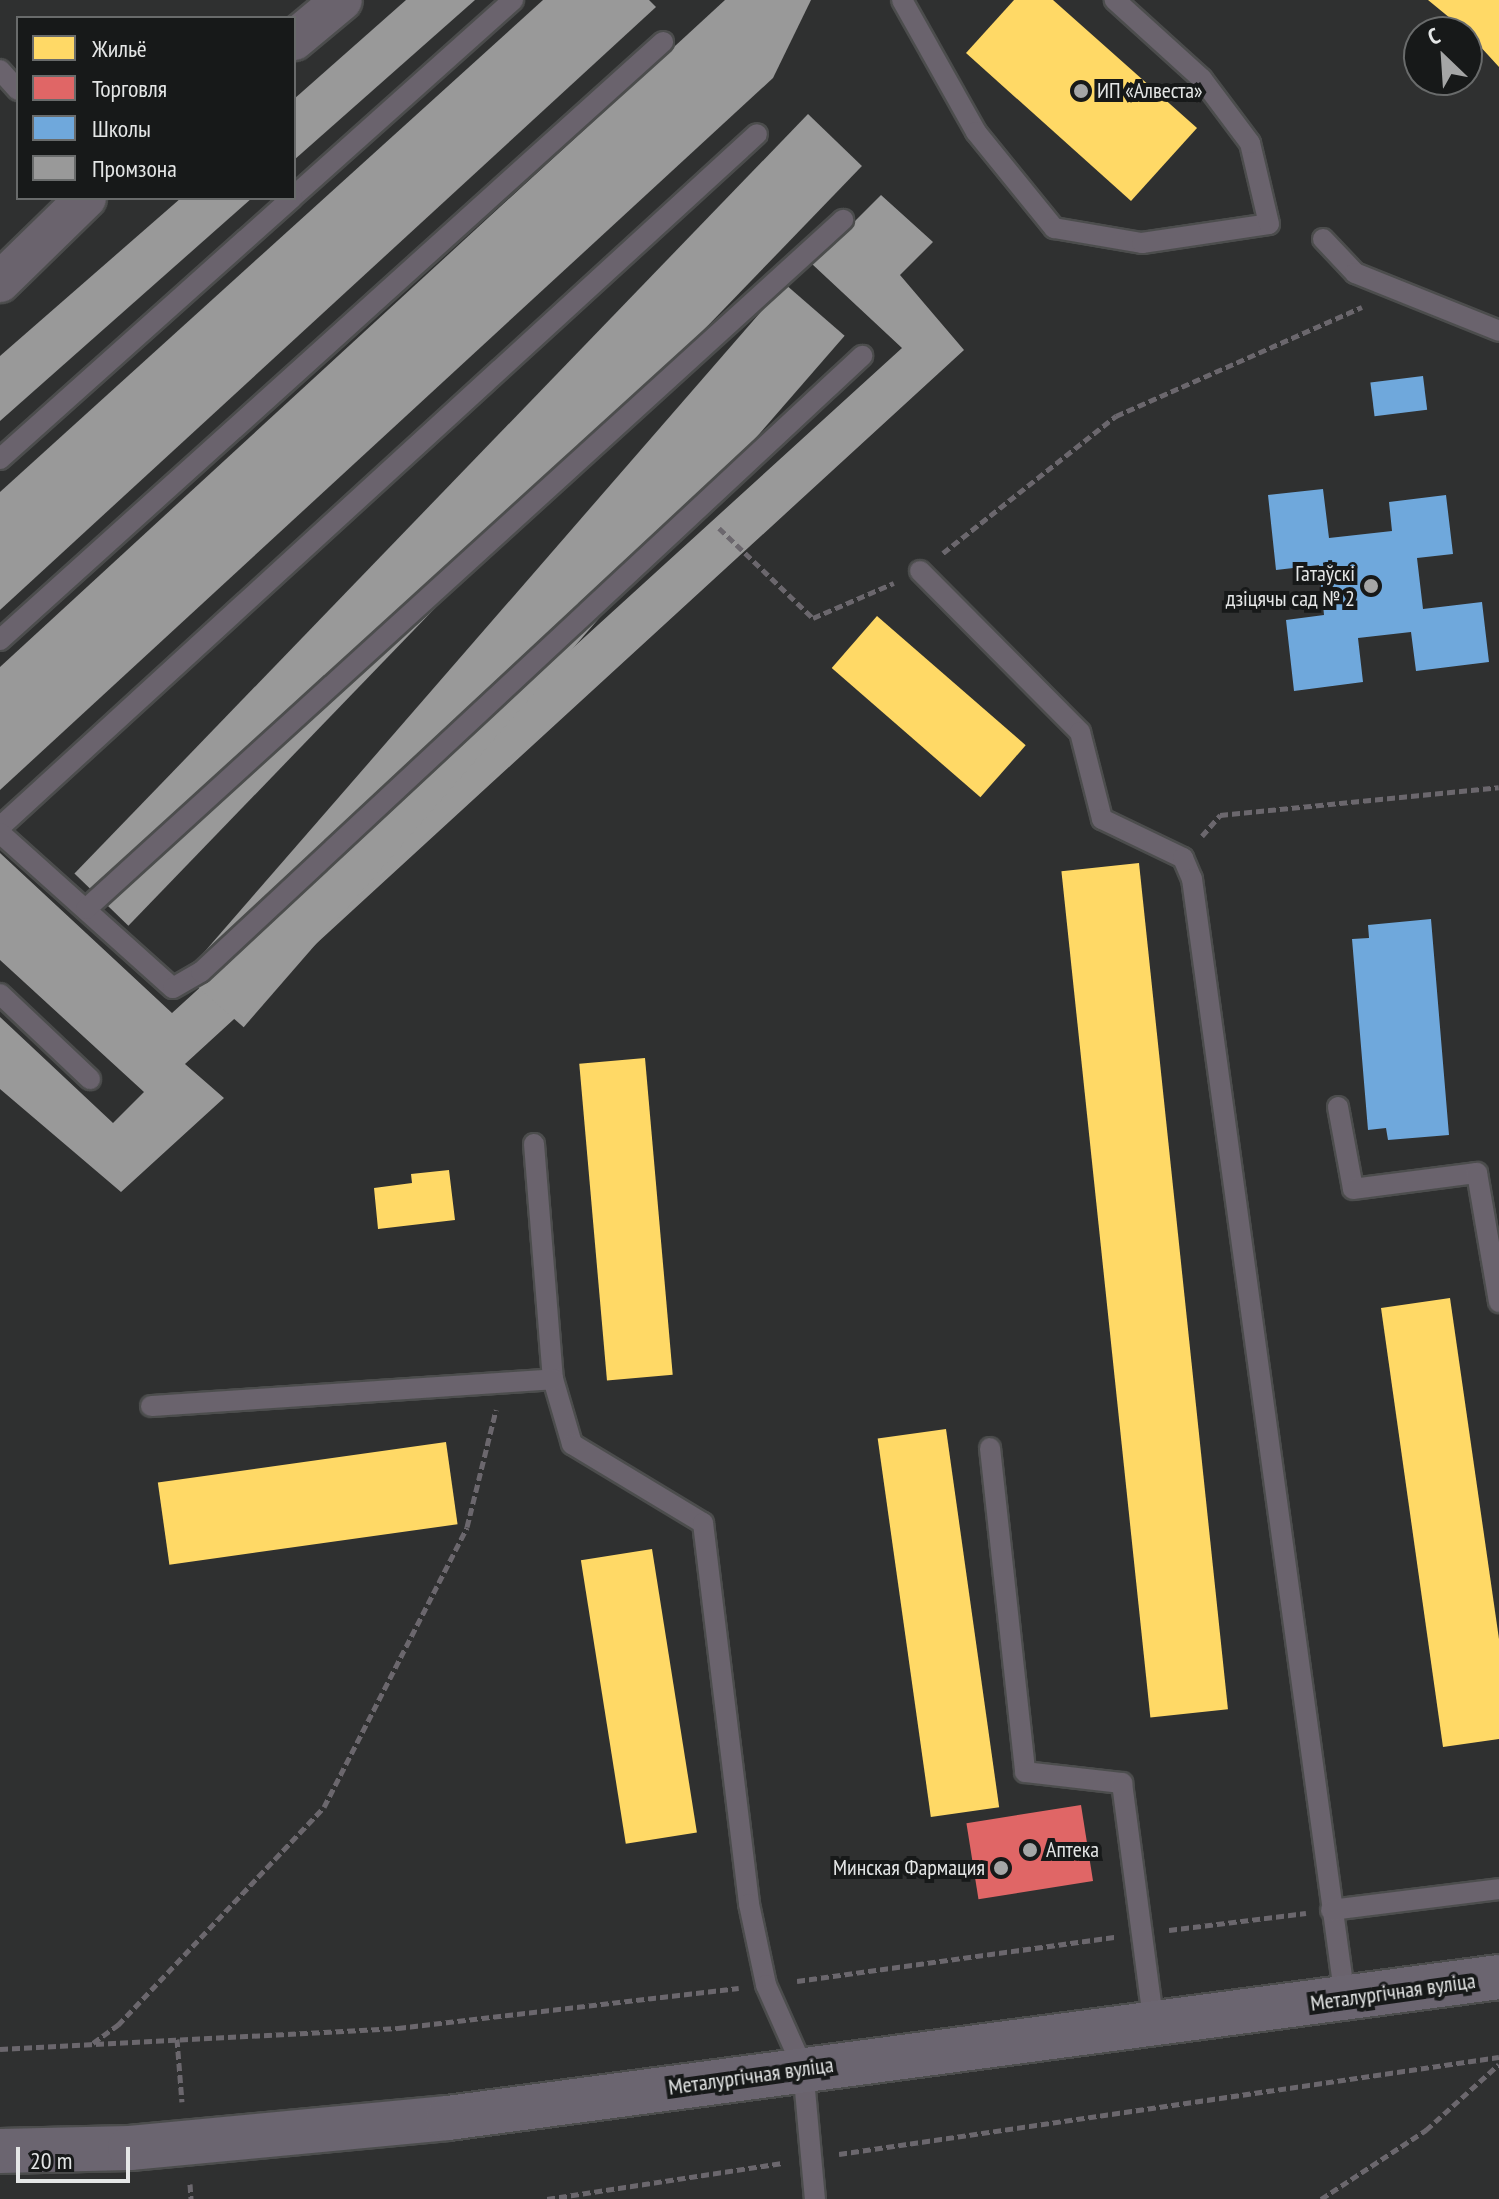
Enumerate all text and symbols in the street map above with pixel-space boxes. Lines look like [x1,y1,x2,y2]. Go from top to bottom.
legend [16,16,296,200]
north arrow [1403,16,1483,96]
text: С [1423,21,1444,51]
text: Жильё [92,33,147,64]
text: Торговля [92,73,167,104]
place label: ИП «Алвеста» [1097,78,1203,104]
marker: ИП «Алвеста» [1072,82,1090,100]
text: Школы [92,113,151,144]
text: Промзона [92,153,177,184]
place label: Гатаўскі дзіцячы сад № 2 [1226,560,1355,612]
marker: Гатаўскі дзіцячы сад № 2 [1362,577,1380,595]
place label: Аптека [1046,1837,1099,1863]
marker: Аптека [1021,1841,1039,1859]
place label: Минская Фармация [833,1855,985,1881]
marker: Минская Фармация [992,1859,1010,1877]
street label: Металургічная вуліца [1309,1967,1477,2017]
street label: Металургічная вуліца [667,2051,835,2101]
scale bar [20,2131,134,2181]
text: 20 m [30,2145,72,2176]

